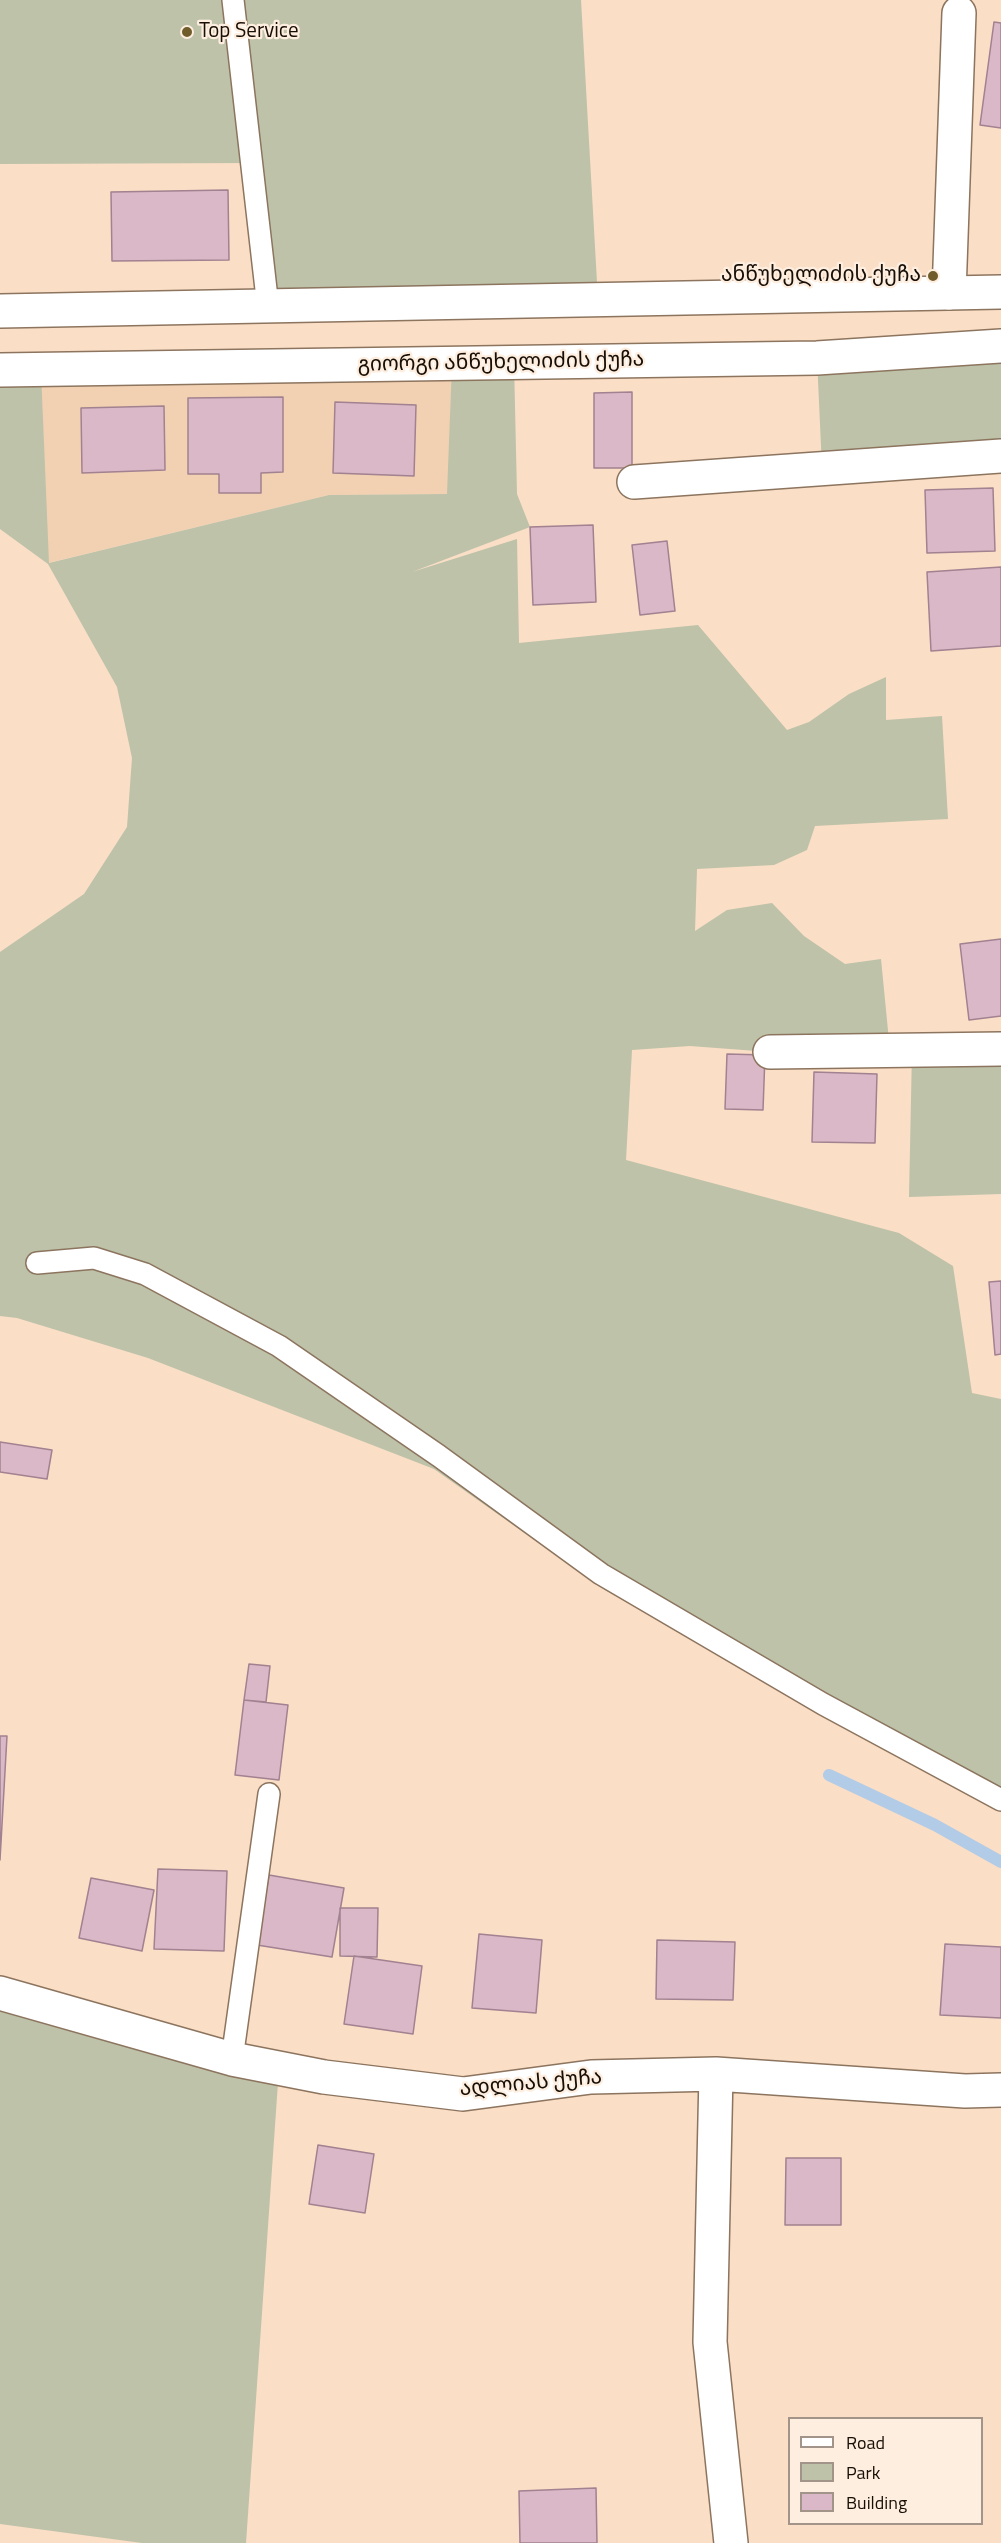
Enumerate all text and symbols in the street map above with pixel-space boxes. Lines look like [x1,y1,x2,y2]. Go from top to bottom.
place label: Top Service [199,19,298,45]
marker: Top Service [180,25,194,39]
place label: ანწუხელიძის ქუჩა [721,263,921,289]
marker: ანწუხელიძის ქუჩა [926,269,940,283]
street label: გიორგი ანწუხელიძის ქუჩა [358,348,644,378]
street label: ადლიას ქუჩა [459,2065,603,2103]
legend [788,2417,983,2525]
text: Road [846,2429,885,2456]
text: Park [846,2459,880,2486]
text: Building [846,2489,907,2516]

